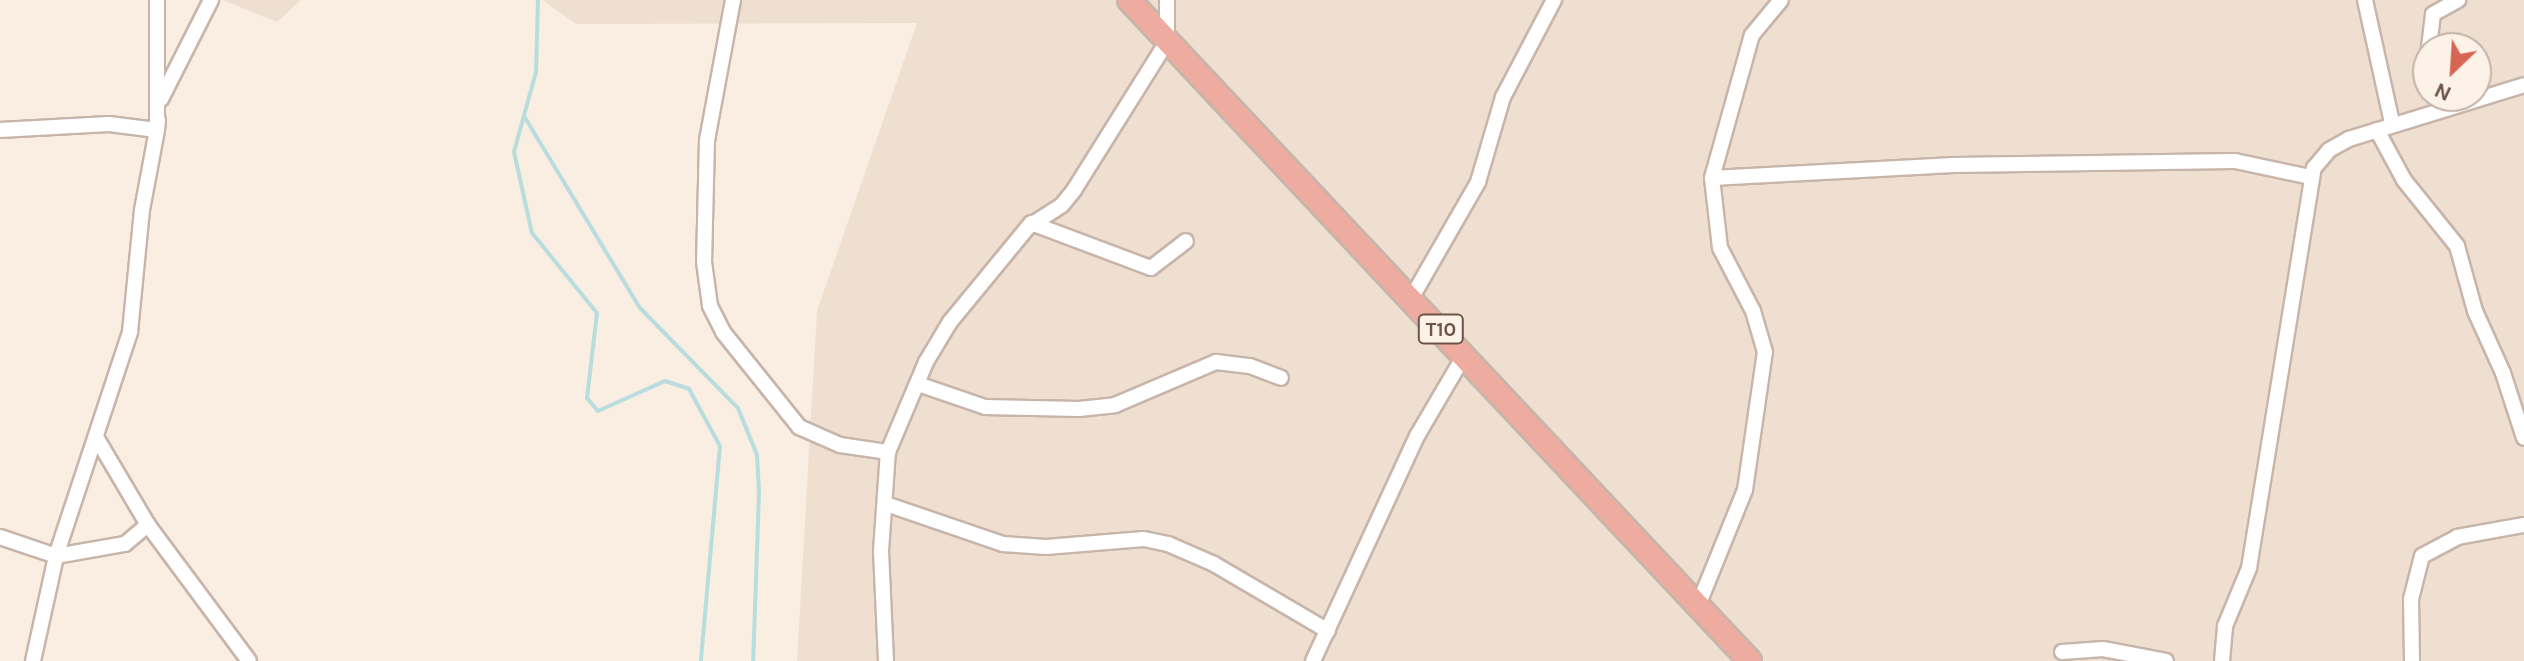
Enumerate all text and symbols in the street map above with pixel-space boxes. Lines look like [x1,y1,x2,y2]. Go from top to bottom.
north arrow [2412,32,2492,112]
text: N [2430,77,2455,107]
road number: T10 [1417,313,1465,345]

